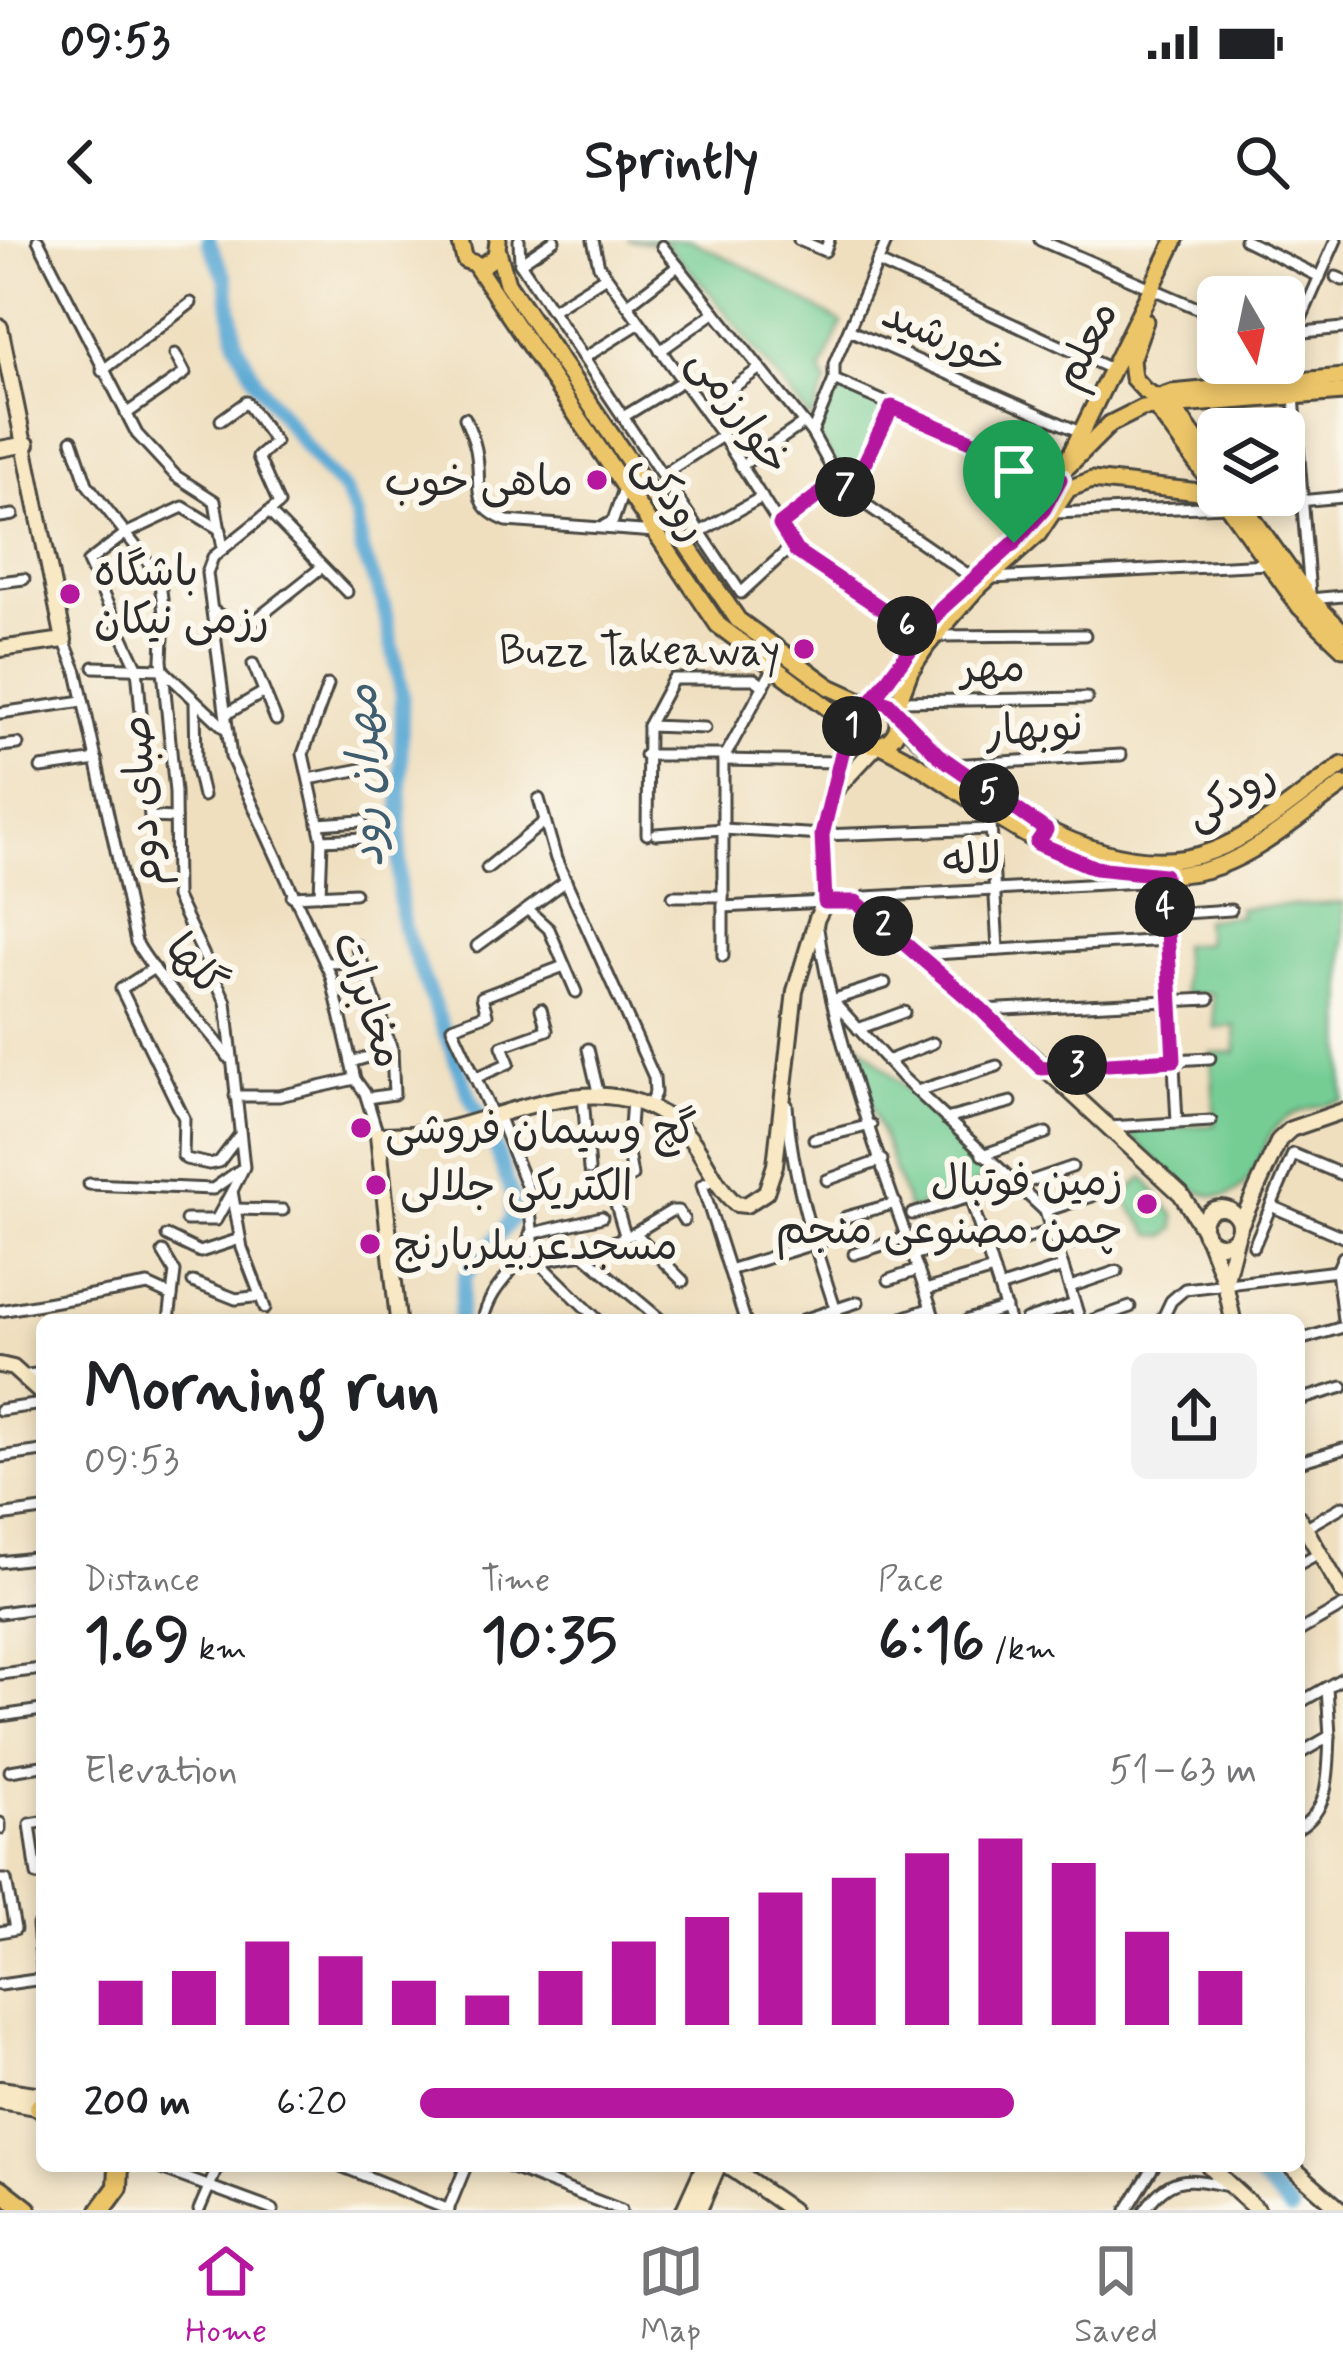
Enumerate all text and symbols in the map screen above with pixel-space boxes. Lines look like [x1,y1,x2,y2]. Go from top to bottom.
text: 09:53 [60,13,170,72]
text: Sprintly [584,127,759,198]
icon: back [48,129,114,195]
icon: search [1229,129,1295,195]
north arrow [1197,276,1305,384]
map controls [1197,276,1305,516]
street label: خورشید [873,288,1014,391]
street label: معلم [1042,292,1133,400]
street label: خوارزمی [674,337,802,487]
button: layers [1197,408,1305,516]
pin [963,420,1065,543]
icon: arrive [981,438,1047,504]
street label: رودکی [620,441,720,552]
place label: ماهی خوب [385,456,573,511]
pin: 7 [815,457,875,517]
text: 7 [835,465,855,509]
marker: ماهی خوب [584,467,610,493]
place label: باشگاه رزمی نیکان [94,546,269,649]
marker: باشگاه رزمی نیکان [57,581,83,607]
pin: 6 [877,596,937,656]
text: 6 [899,604,915,648]
place label: Buzz Takeaway [499,625,780,680]
marker: Buzz Takeaway [791,636,817,662]
street label: مهر [958,641,1026,698]
water label: مهران رود [334,683,399,868]
pin: 1 [822,696,882,756]
street label: نوبهار [983,700,1085,761]
text: 1 [845,704,859,748]
street label: صبای دوم [110,713,178,888]
street label: رودکى [1175,749,1286,843]
pin: 5 [959,763,1019,823]
text: 5 [979,771,999,815]
street label: لاله [941,832,1003,891]
pin: 4 [1135,877,1195,937]
text: 4 [1155,885,1175,929]
pin: 2 [853,896,913,956]
text: 2 [875,904,891,948]
street label: گلها [152,923,237,1010]
street label: مخابرات [318,925,416,1076]
pin: 3 [1047,1035,1107,1095]
text: 3 [1070,1043,1084,1087]
place label: گچ وسیمان فروشی [385,1104,697,1159]
marker: گچ وسیمان فروشی [348,1115,374,1141]
place label: زمین فوتبال چمن مصنوعی منجم [775,1156,1123,1260]
place label: الکتریکی جلالی [400,1161,633,1216]
marker: الکتریکی جلالی [363,1172,389,1198]
marker: زمین فوتبال چمن مصنوعی منجم [1134,1191,1160,1217]
place label: مسجدعربیلربارنج [394,1220,678,1275]
marker: مسجدعربیلربارنج [357,1231,383,1257]
text: Morning run [84,1348,440,1434]
button: share [1131,1353,1257,1479]
text: 09:53 [84,1436,179,1487]
text: Distance [84,1559,200,1603]
text: Time [481,1559,550,1603]
text: Pace [878,1559,944,1603]
text: 1.69 [84,1603,190,1682]
text: 10:35 [481,1603,617,1682]
text: 6:16 [878,1603,985,1682]
text: km [190,1628,247,1672]
text: /km [985,1628,1056,1672]
text: Elevation [84,1746,238,1797]
text: 51–63 m [1109,1746,1257,1797]
text: 200 m [84,2078,190,2129]
text: 6:20 [276,2078,348,2129]
tab: Home [185,2238,267,2354]
tab: Map [638,2238,704,2354]
tab: Saved [1074,2238,1158,2354]

